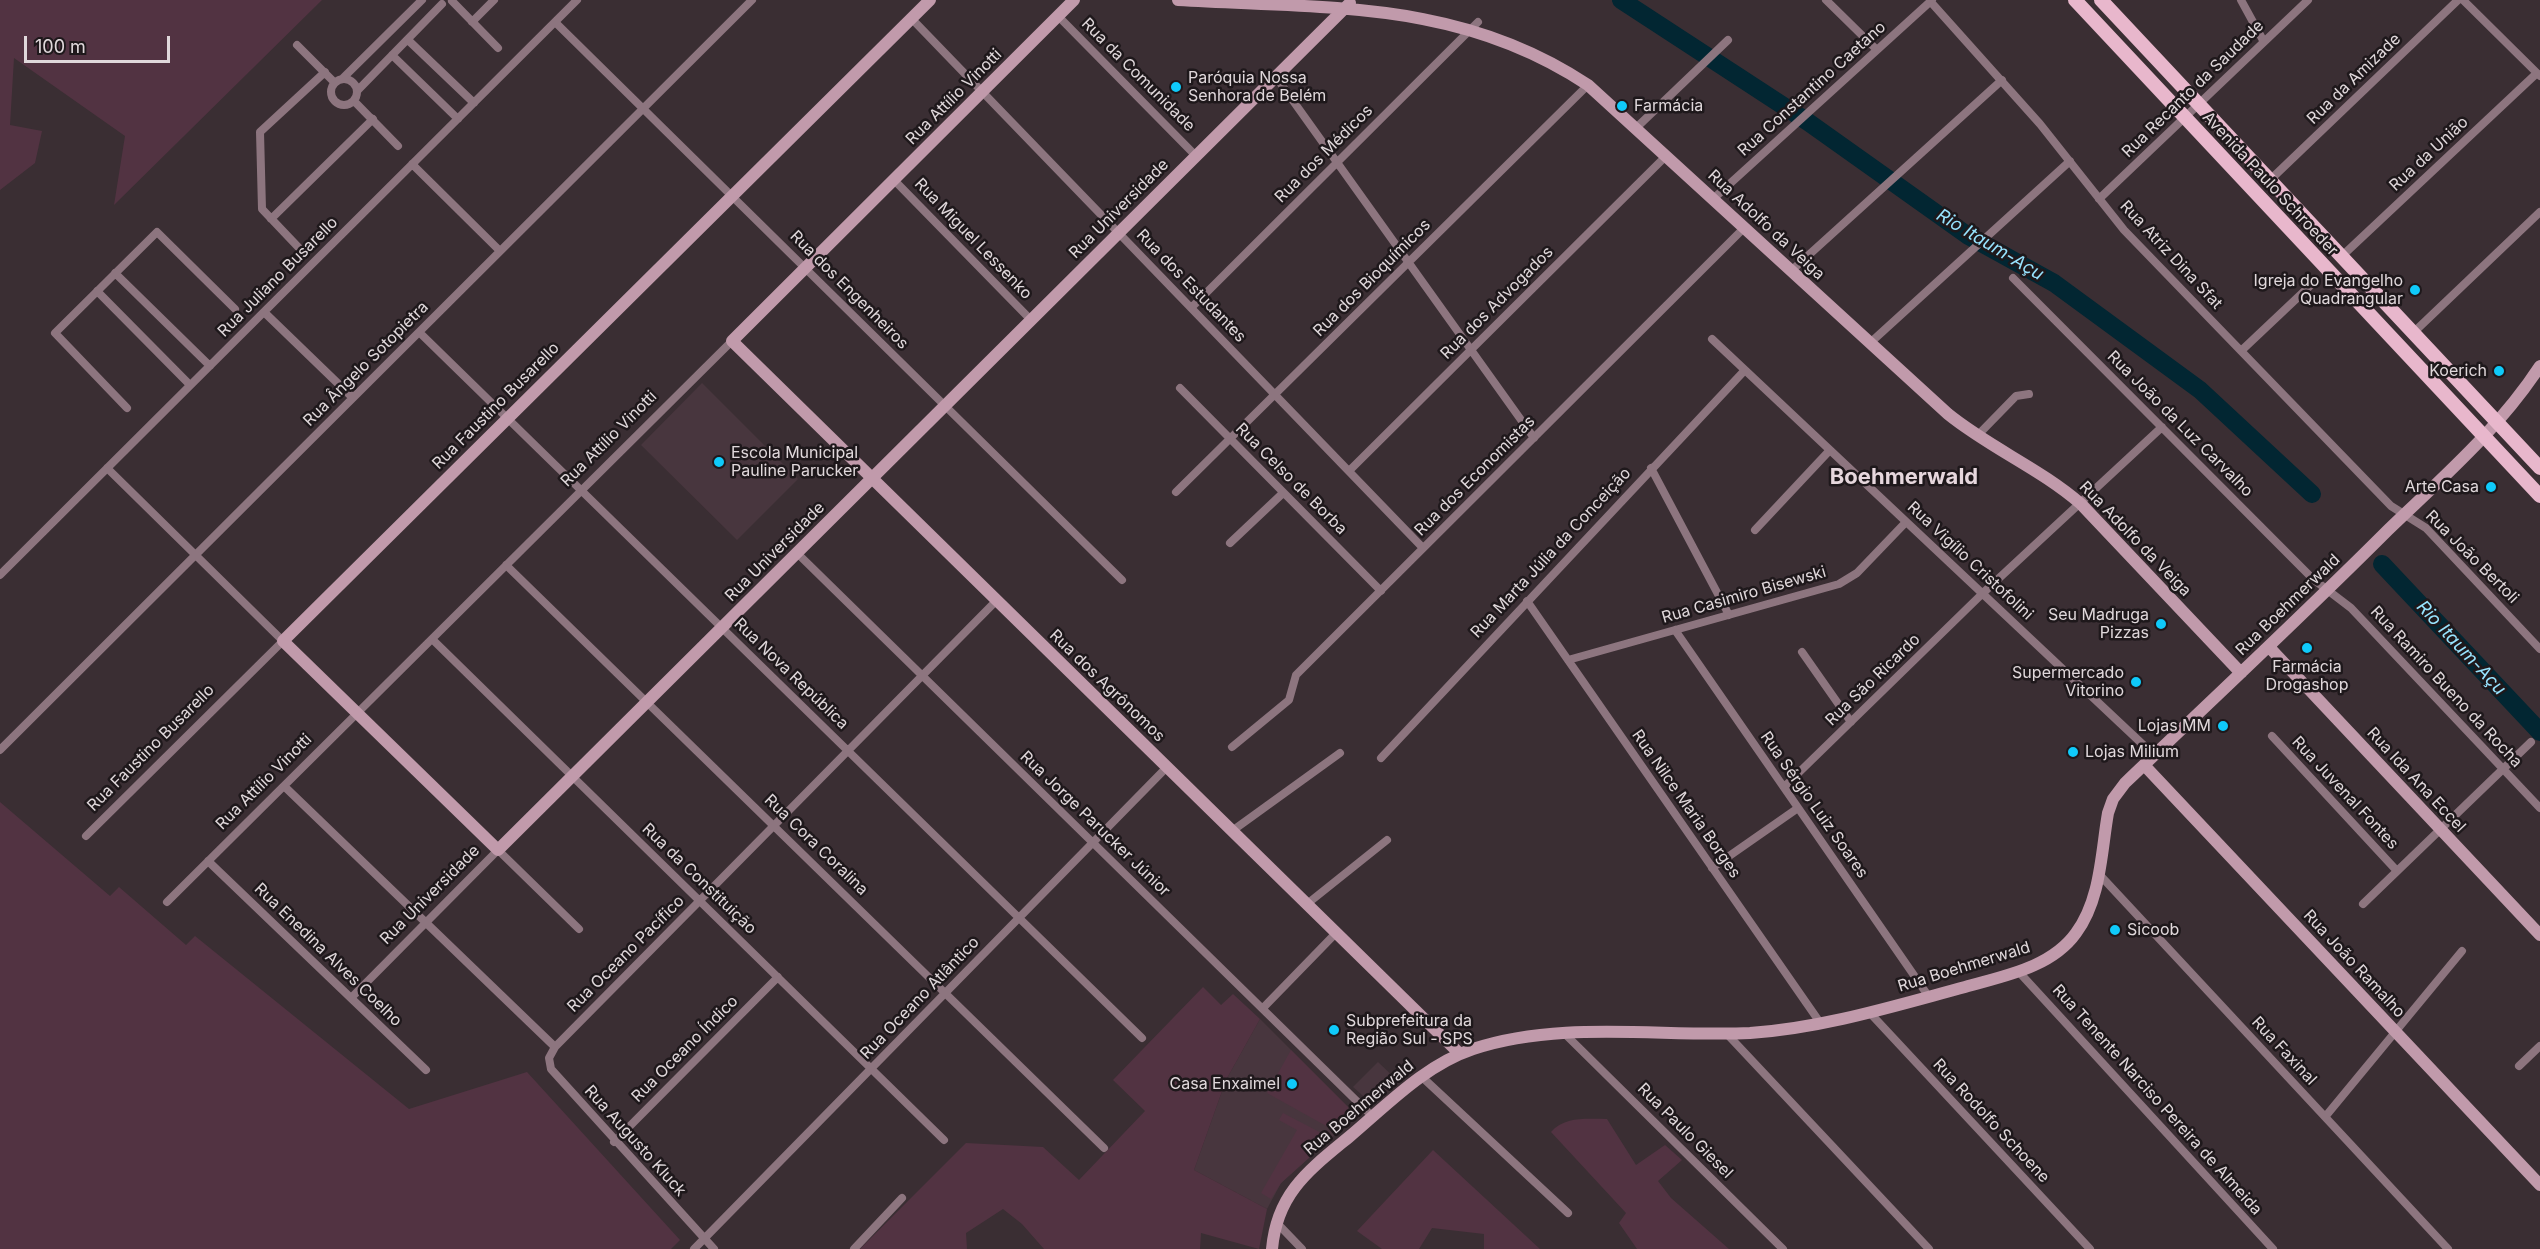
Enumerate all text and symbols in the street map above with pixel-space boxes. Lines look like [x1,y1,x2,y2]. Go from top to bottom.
street label: Rua da Comunidade [1077,14,1199,136]
street label: Rua Recanto da Saudade [2118,16,2268,162]
street label: Rua Constantino Caetano [1734,18,1890,160]
scale bar [27,24,172,62]
street label: Rua da Amizade [2303,30,2405,128]
text: 100 m [35,36,86,57]
street label: Rua Attílio Vinotti [902,45,1006,149]
place label: Paróquia Nossa Senhora de Belém [1188,68,1326,106]
marker: Paróquia Nossa Senhora de Belém [1169,80,1183,94]
place label: Farmácia [1634,96,1703,116]
marker: Farmácia [1615,99,1629,113]
street label: Rua dos Médicos [1271,101,1377,207]
street label: Avenida Paulo Schroeder [2198,108,2342,260]
street label: Rua da União [2386,113,2472,195]
street label: Rua Universidade [1065,155,1173,263]
street label: Rua Adolfo da Veiga [1704,166,1828,284]
street label: Rua Miguel Lessenko [910,175,1036,303]
street label: Rua Atriz Dina Sfat [2116,197,2226,313]
water label: Rio Itaum-Açu [1933,205,2047,285]
street label: Rua Juliano Busarello [214,213,342,341]
street label: Rua dos Bioquímicos [1309,215,1435,341]
street label: Rua dos Estudantes [1132,226,1250,346]
street label: Rua dos Engenheiros [786,227,912,353]
street label: Rua dos Advogados [1437,243,1557,363]
place label: Igreja do Evangelho Quadrangular [2254,271,2403,309]
marker: Igreja do Evangelho Quadrangular [2408,283,2422,297]
street label: Rua Ângelo Sotopietra [300,298,432,430]
street label: Rua Faustino Busarello [429,339,563,473]
street label: Rua João da Luz Carvalho [2103,347,2257,501]
place label: Koerich [2429,361,2487,381]
marker: Koerich [2492,364,2506,378]
street label: Rua Attílio Vinotti [557,387,661,491]
street label: Rua dos Economistas [1411,412,1539,540]
street label: Rua Celso de Borba [1231,419,1351,539]
place label: Escola Municipal Pauline Parucker [731,443,858,481]
marker: Escola Municipal Pauline Parucker [712,455,726,469]
street label: Rua Marta Júlia da Conceição [1467,464,1635,642]
district label: Boehmerwald [1830,464,1978,490]
street label: Rua Adolfo da Veiga [2075,477,2195,601]
place label: Arte Casa [2405,477,2479,497]
marker: Arte Casa [2484,480,2498,494]
street label: Rua Universidade [721,498,829,606]
street label: Rua Vigílio Cristofolini [1903,498,2037,624]
street label: Rua João Bertoli [2421,506,2523,608]
street label: Rua Boehmerwald [2232,550,2344,660]
street label: Rua Casimiro Bisewski [1660,562,1828,628]
water label: Rio Itaum-Açu [2412,596,2510,700]
street label: Rua Ramiro Bueno da Rocha [2366,602,2526,772]
place label: Seu Madruga Pizzas [2048,605,2149,643]
street label: Rua Nova República [730,614,852,734]
marker: Seu Madruga Pizzas [2154,617,2168,631]
street label: Rua dos Agrônomos [1045,626,1169,746]
street label: Rua São Ricardo [1822,630,1924,730]
marker: Farmácia Drogashop [2300,641,2314,655]
place label: Farmácia Drogashop [2266,657,2348,695]
place label: Supermercado Vitorino [2012,663,2124,701]
marker: Supermercado Vitorino [2129,675,2143,689]
street label: Rua Faustino Busarello [84,681,218,815]
place label: Lojas MM [2138,716,2211,736]
marker: Lojas MM [2216,719,2230,733]
street label: Rua Ida Ana Eccel [2363,724,2469,836]
street label: Rua Nilce Maria Borges [1628,726,1744,882]
street label: Rua Sérgio Luiz Soares [1756,728,1872,882]
street label: Rua Attílio Vinotti [212,730,316,834]
street label: Rua Juvenal Fontes [2288,733,2402,853]
place label: Lojas Milium [2085,742,2179,762]
marker: Lojas Milium [2066,745,2080,759]
street label: Rua Jorge Parucker Júnior [1016,747,1174,901]
street label: Rua Cora Coralina [760,791,872,899]
street label: Rua da Constituição [638,820,760,938]
street label: Rua Universidade [376,841,484,949]
street label: Rua Enedina Alves Coelho [250,879,406,1031]
street label: Rua Oceano Pacífico [564,892,688,1016]
street label: Rua João Ramalho [2299,906,2409,1022]
place label: Sicoob [2127,920,2179,940]
marker: Sicoob [2108,923,2122,937]
street label: Rua Oceano Atlântico [857,933,983,1063]
street label: Rua Boehmerwald [1896,938,2032,996]
street label: Rua Tenente Narciso Pereira de Almeida [2048,981,2266,1219]
street label: Rua Oceano Índico [628,992,742,1106]
place label: Subprefeitura da Região Sul - SPS [1346,1011,1473,1049]
street label: Rua Faxinal [2248,1013,2320,1089]
marker: Subprefeitura da Região Sul - SPS [1327,1023,1341,1037]
street label: Rua Rodolfo Schoene [1929,1055,2053,1187]
street label: Rua Boehmerwald [1300,1057,1418,1159]
place label: Casa Enxaimel [1170,1074,1280,1094]
marker: Casa Enxaimel [1285,1077,1299,1091]
street label: Rua Paulo Giesel [1633,1079,1737,1183]
street label: Rua Augusto Kluck [580,1082,690,1200]

